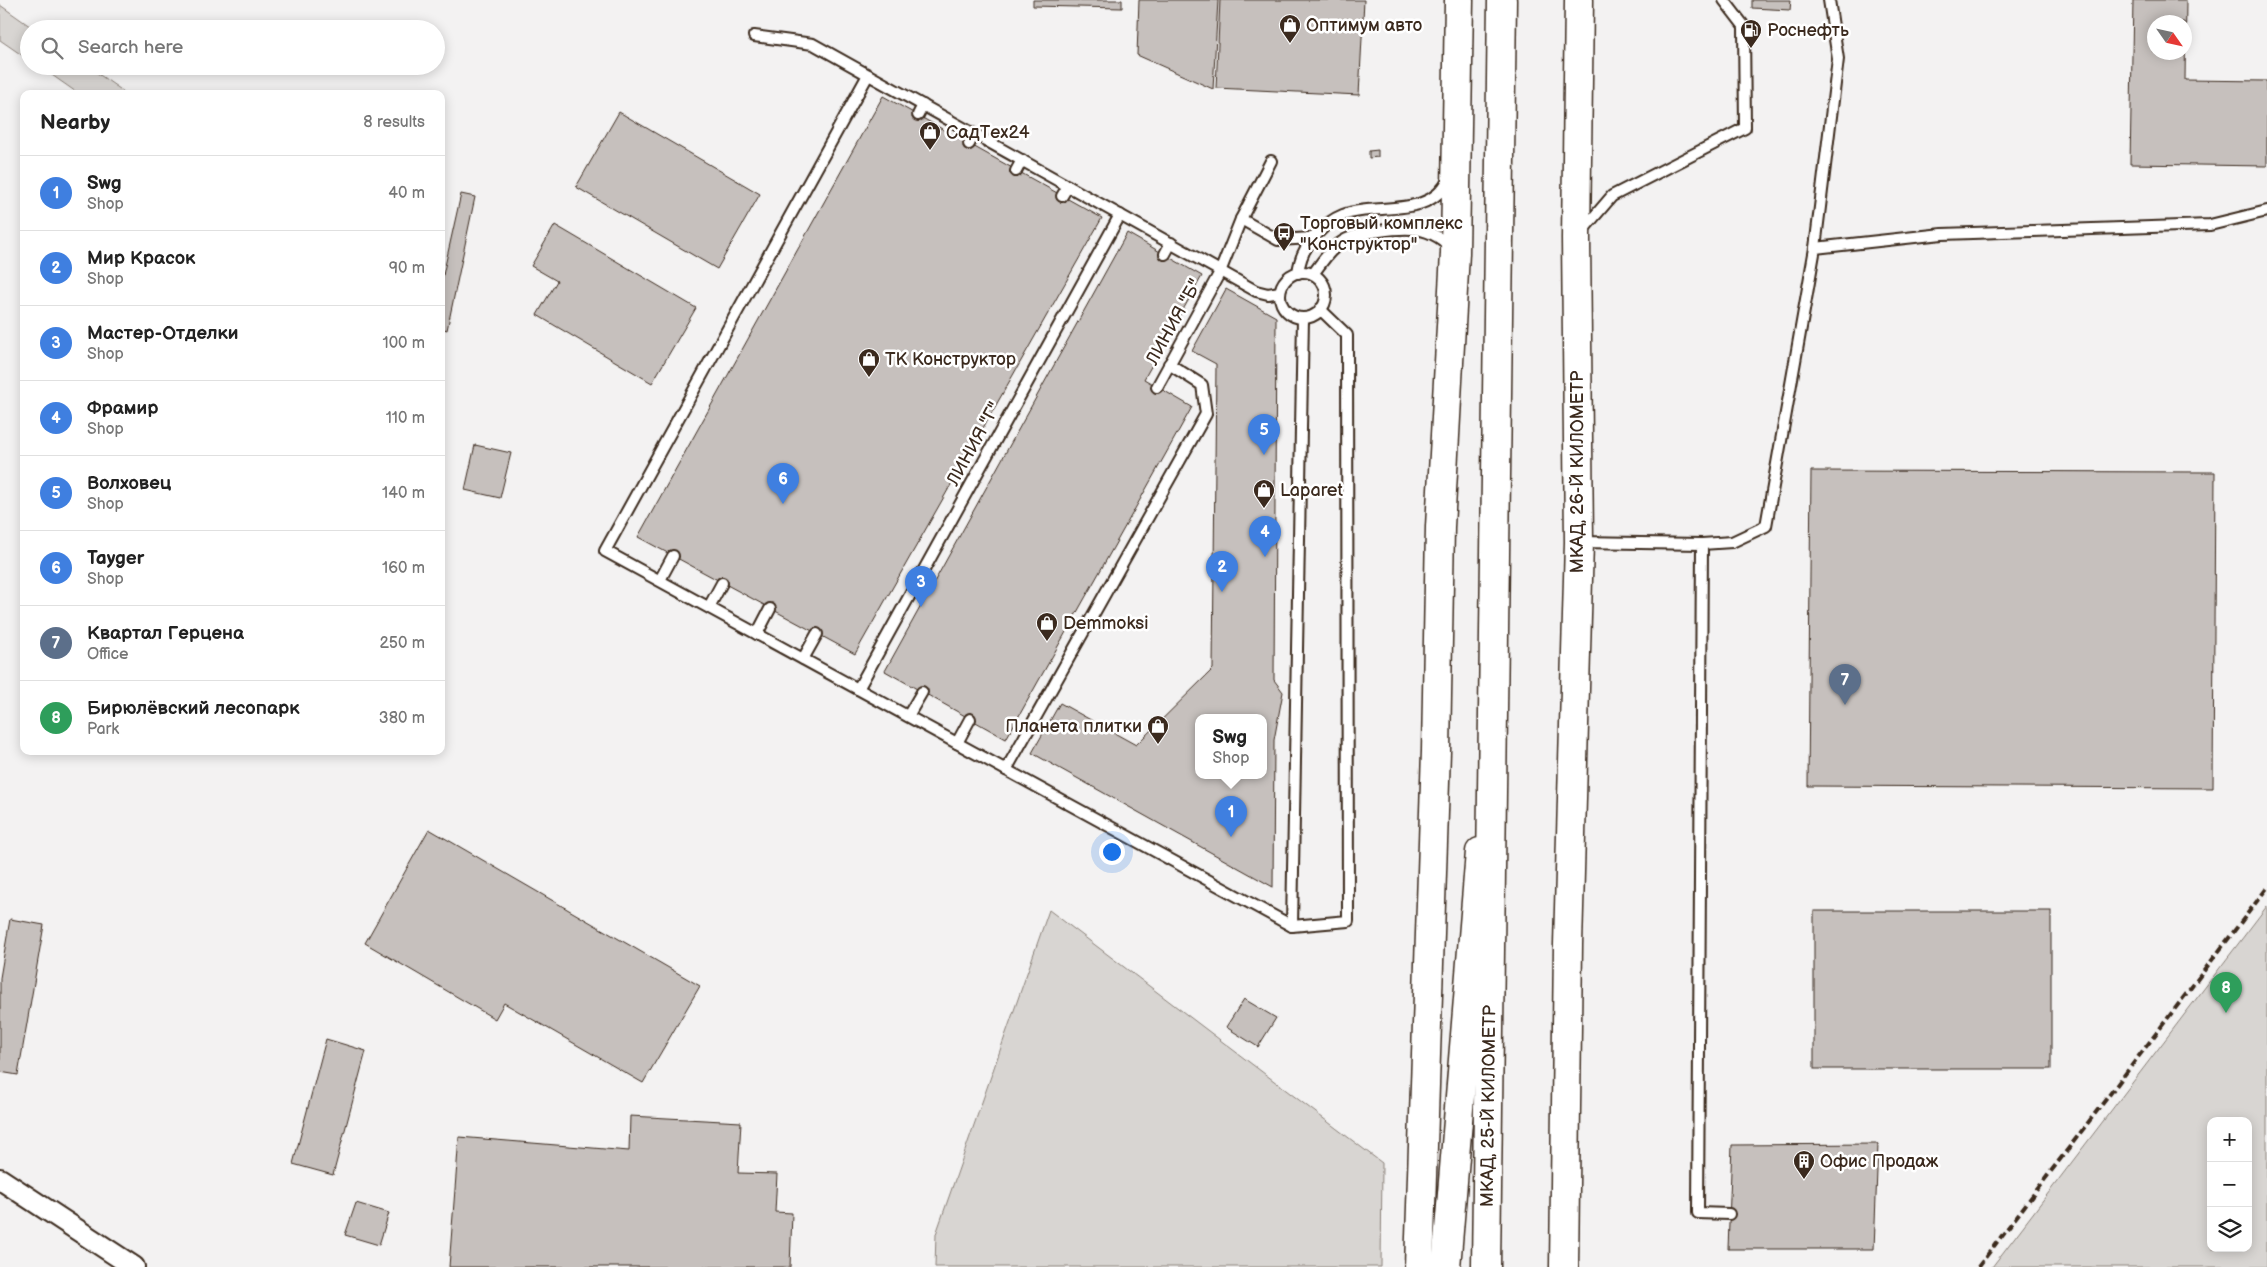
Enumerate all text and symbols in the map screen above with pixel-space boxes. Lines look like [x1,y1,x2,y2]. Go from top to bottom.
shop icon: Оптимум авто [1278,13,1302,44]
place label: Оптимум авто [1306,15,1422,36]
north arrow [2147,15,2192,60]
fuel station icon: Роснефть [1739,18,1763,49]
search box [20,20,445,75]
place label: Роснефть [1767,20,1849,41]
icon: search [38,34,66,62]
text: Search here [78,36,183,59]
text: Nearby [40,110,110,135]
text: 8 results [363,113,425,132]
shop icon: СадТех24 [918,120,942,151]
place label: СадТех24 [946,122,1030,143]
text: Swg [87,172,122,195]
text: 1 [53,184,59,203]
text: 40 m [388,184,425,203]
text: Shop [87,195,124,214]
place label: Торговый комплекс "Конструктор" [1300,213,1463,255]
bus stop icon: Торговый комплекс "Конструктор" [1272,221,1296,252]
text: Мир Красок [87,247,195,270]
text: 2 [51,259,61,278]
text: 90 m [389,259,425,278]
text: Shop [87,270,124,289]
street label: ЛИНИЯ "Б" [1141,275,1206,369]
text: Мастер-Отделки [87,322,239,345]
text: 3 [51,334,61,353]
text: 100 m [382,334,425,353]
text: Shop [87,345,124,364]
shop icon: ТК Конструктор [857,347,881,378]
place label: ТК Конструктор [885,349,1016,370]
street label: МКАД, 26-Й КИЛОМЕТР [1567,370,1588,573]
text: Фрамир [87,397,158,420]
street label: ЛИНИЯ "Г" [942,399,1006,490]
text: 4 [51,409,61,428]
text: 110 m [386,409,425,428]
pin: 5 [1248,414,1280,455]
text: Shop [87,420,124,439]
pin: 6 [767,463,799,504]
text: Волховец [87,472,171,495]
shop icon: Laparet [1252,478,1276,509]
place label: Laparet [1280,480,1343,501]
text: 5 [51,484,61,503]
text: 140 m [382,484,425,503]
text: Shop [87,495,124,514]
pin: 4 [1249,516,1281,557]
text: Tayger [87,547,144,570]
pin: 2 [1206,551,1238,592]
text: 6 [51,559,61,578]
text: 160 m [382,559,425,578]
pin: 3 [905,566,937,607]
text: Shop [87,570,124,589]
shop icon: Demmoksi [1035,611,1059,642]
place label: Demmoksi [1063,613,1148,634]
text: Квартал Герцена [87,622,244,645]
text: 7 [52,634,60,653]
text: 250 m [379,634,425,653]
text: Office [87,645,129,664]
pin: 7 [1829,664,1861,705]
text: Бирюлёвский лесопарк [87,697,300,720]
text: 8 [51,709,61,728]
text: 380 m [379,709,425,728]
shop icon: Планета плитки [1146,714,1170,745]
popup [1195,714,1267,779]
place label: Планета плитки [1005,716,1142,737]
text: Park [87,720,119,739]
text: Swg [1213,726,1247,749]
text: Shop [1213,749,1249,768]
pin: 1 [1215,796,1247,837]
your location [1099,839,1125,865]
pin: 8 [2210,972,2242,1013]
street label: МКАД, 25-Й КИЛОМЕТР [1476,1004,1500,1207]
map controls [2207,1117,2252,1252]
button: + [2207,1117,2252,1162]
building icon: Офис Продаж [1792,1149,1816,1180]
place label: Офис Продаж [1820,1151,1939,1172]
button: − [2207,1162,2252,1207]
button: layers [2207,1207,2252,1252]

